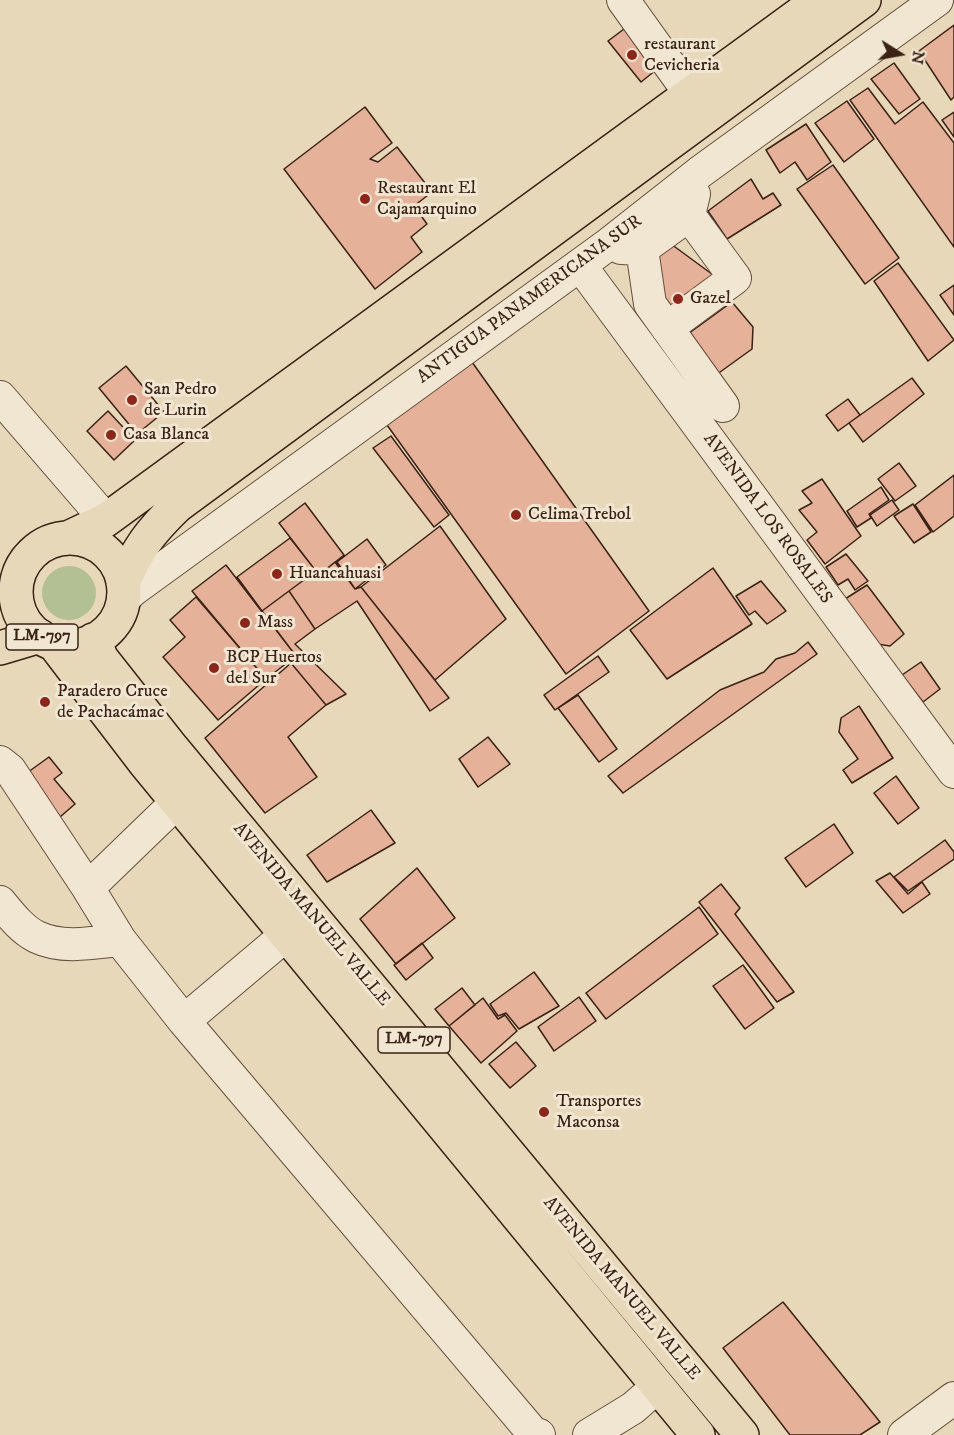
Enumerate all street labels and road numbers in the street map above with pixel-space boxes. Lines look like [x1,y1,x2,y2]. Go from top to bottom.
street label: ANTIGUA PANAMERICANA SUR [413,211,647,389]
street label: AVENIDA LOS ROSALES [698,430,836,608]
road number: LM-797 [6,624,78,650]
street label: AVENIDA MANUEL VALLE [228,819,394,1011]
road number: LM-797 [378,1027,450,1053]
street label: AVENIDA MANUEL VALLE [538,1193,704,1385]

